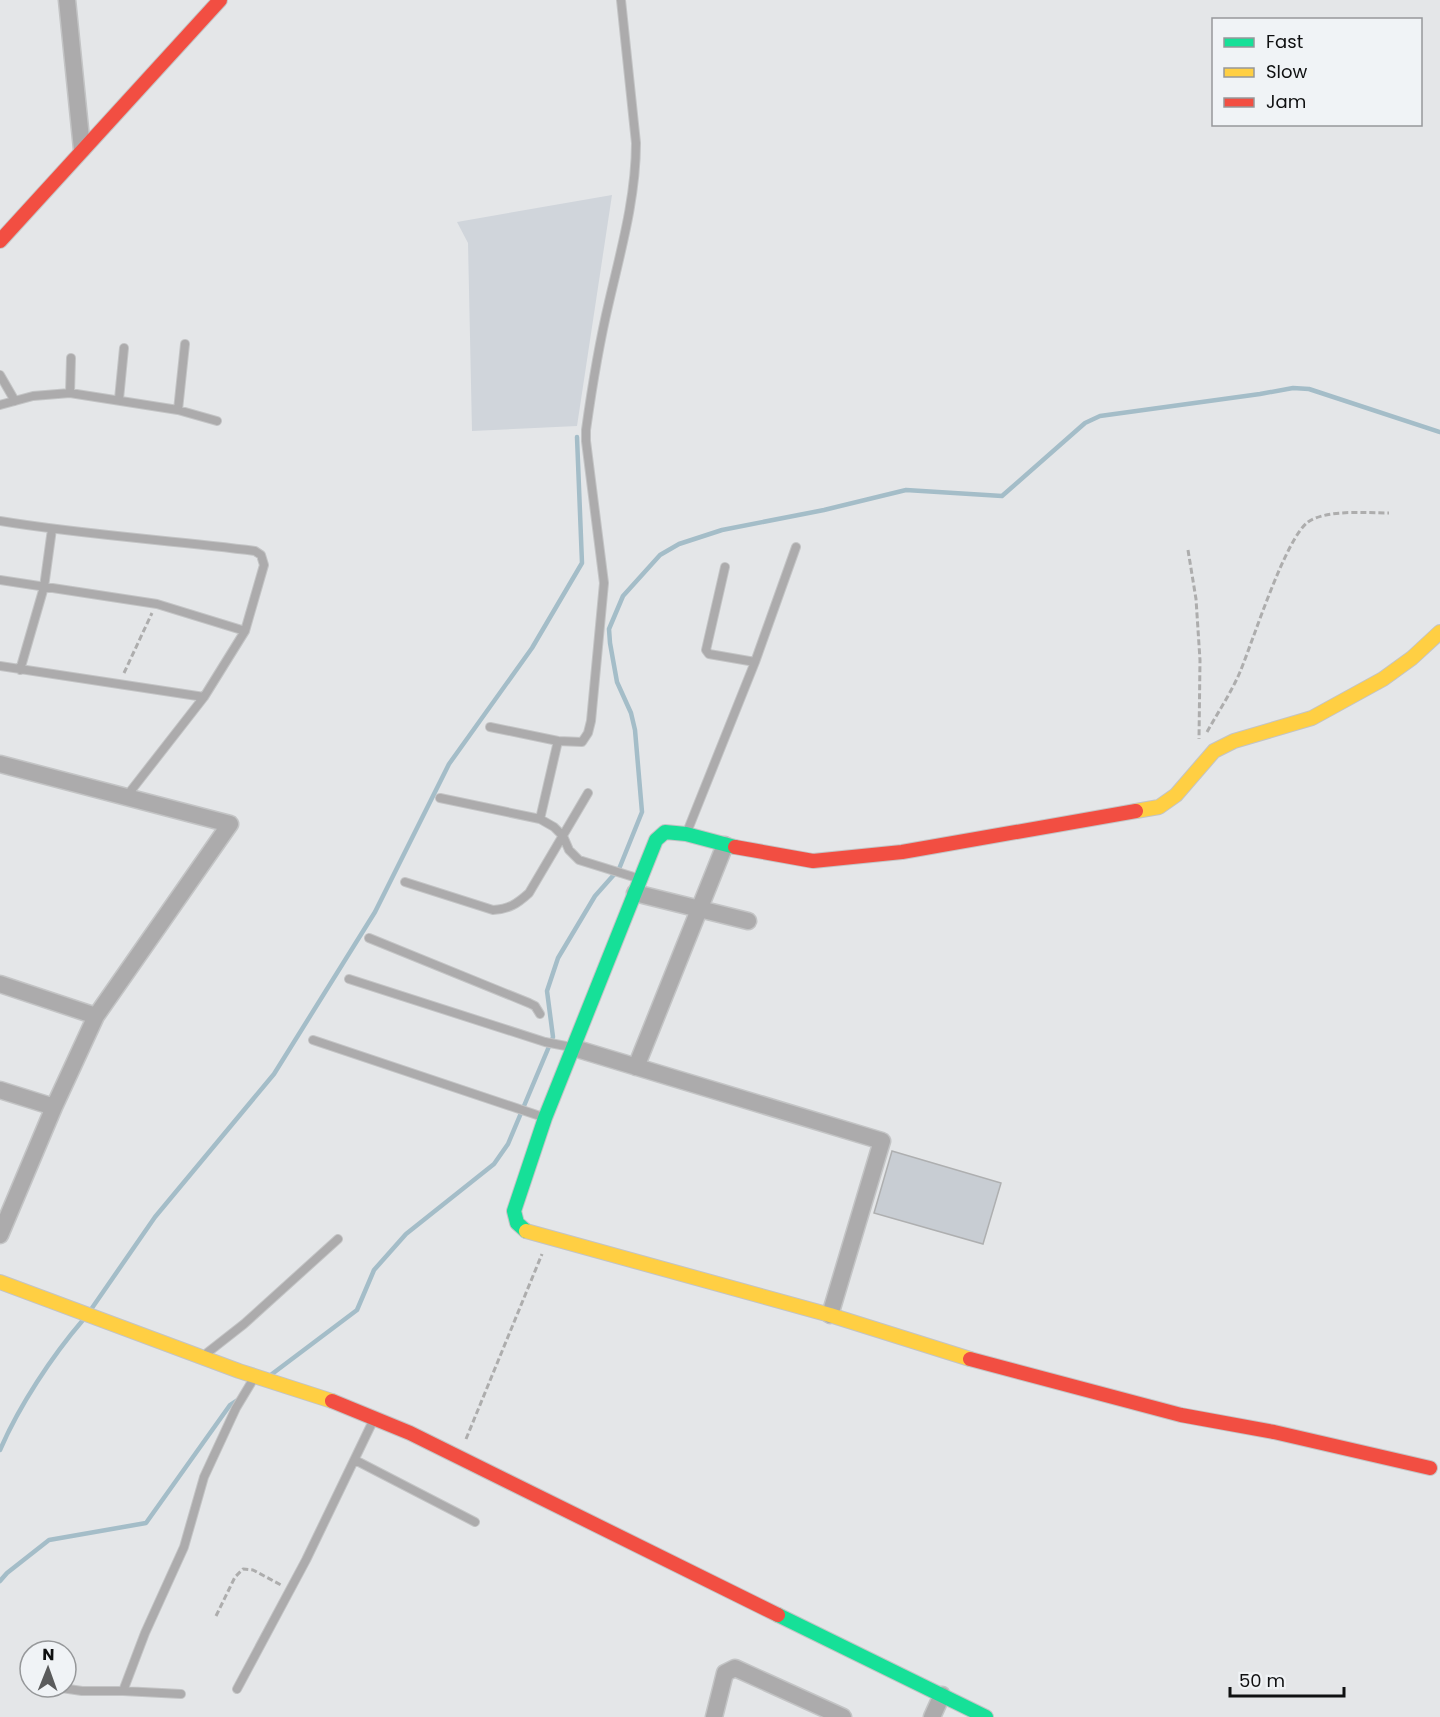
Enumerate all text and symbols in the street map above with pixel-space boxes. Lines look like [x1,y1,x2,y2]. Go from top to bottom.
legend [1212,18,1422,126]
text: Fast [1266,29,1303,54]
text: Slow [1266,59,1308,84]
text: Jam [1266,89,1306,114]
north arrow [18,1639,78,1699]
text: N [42,1643,54,1666]
scale bar [1230,1660,1344,1698]
text: 50 m [1239,1668,1285,1693]

